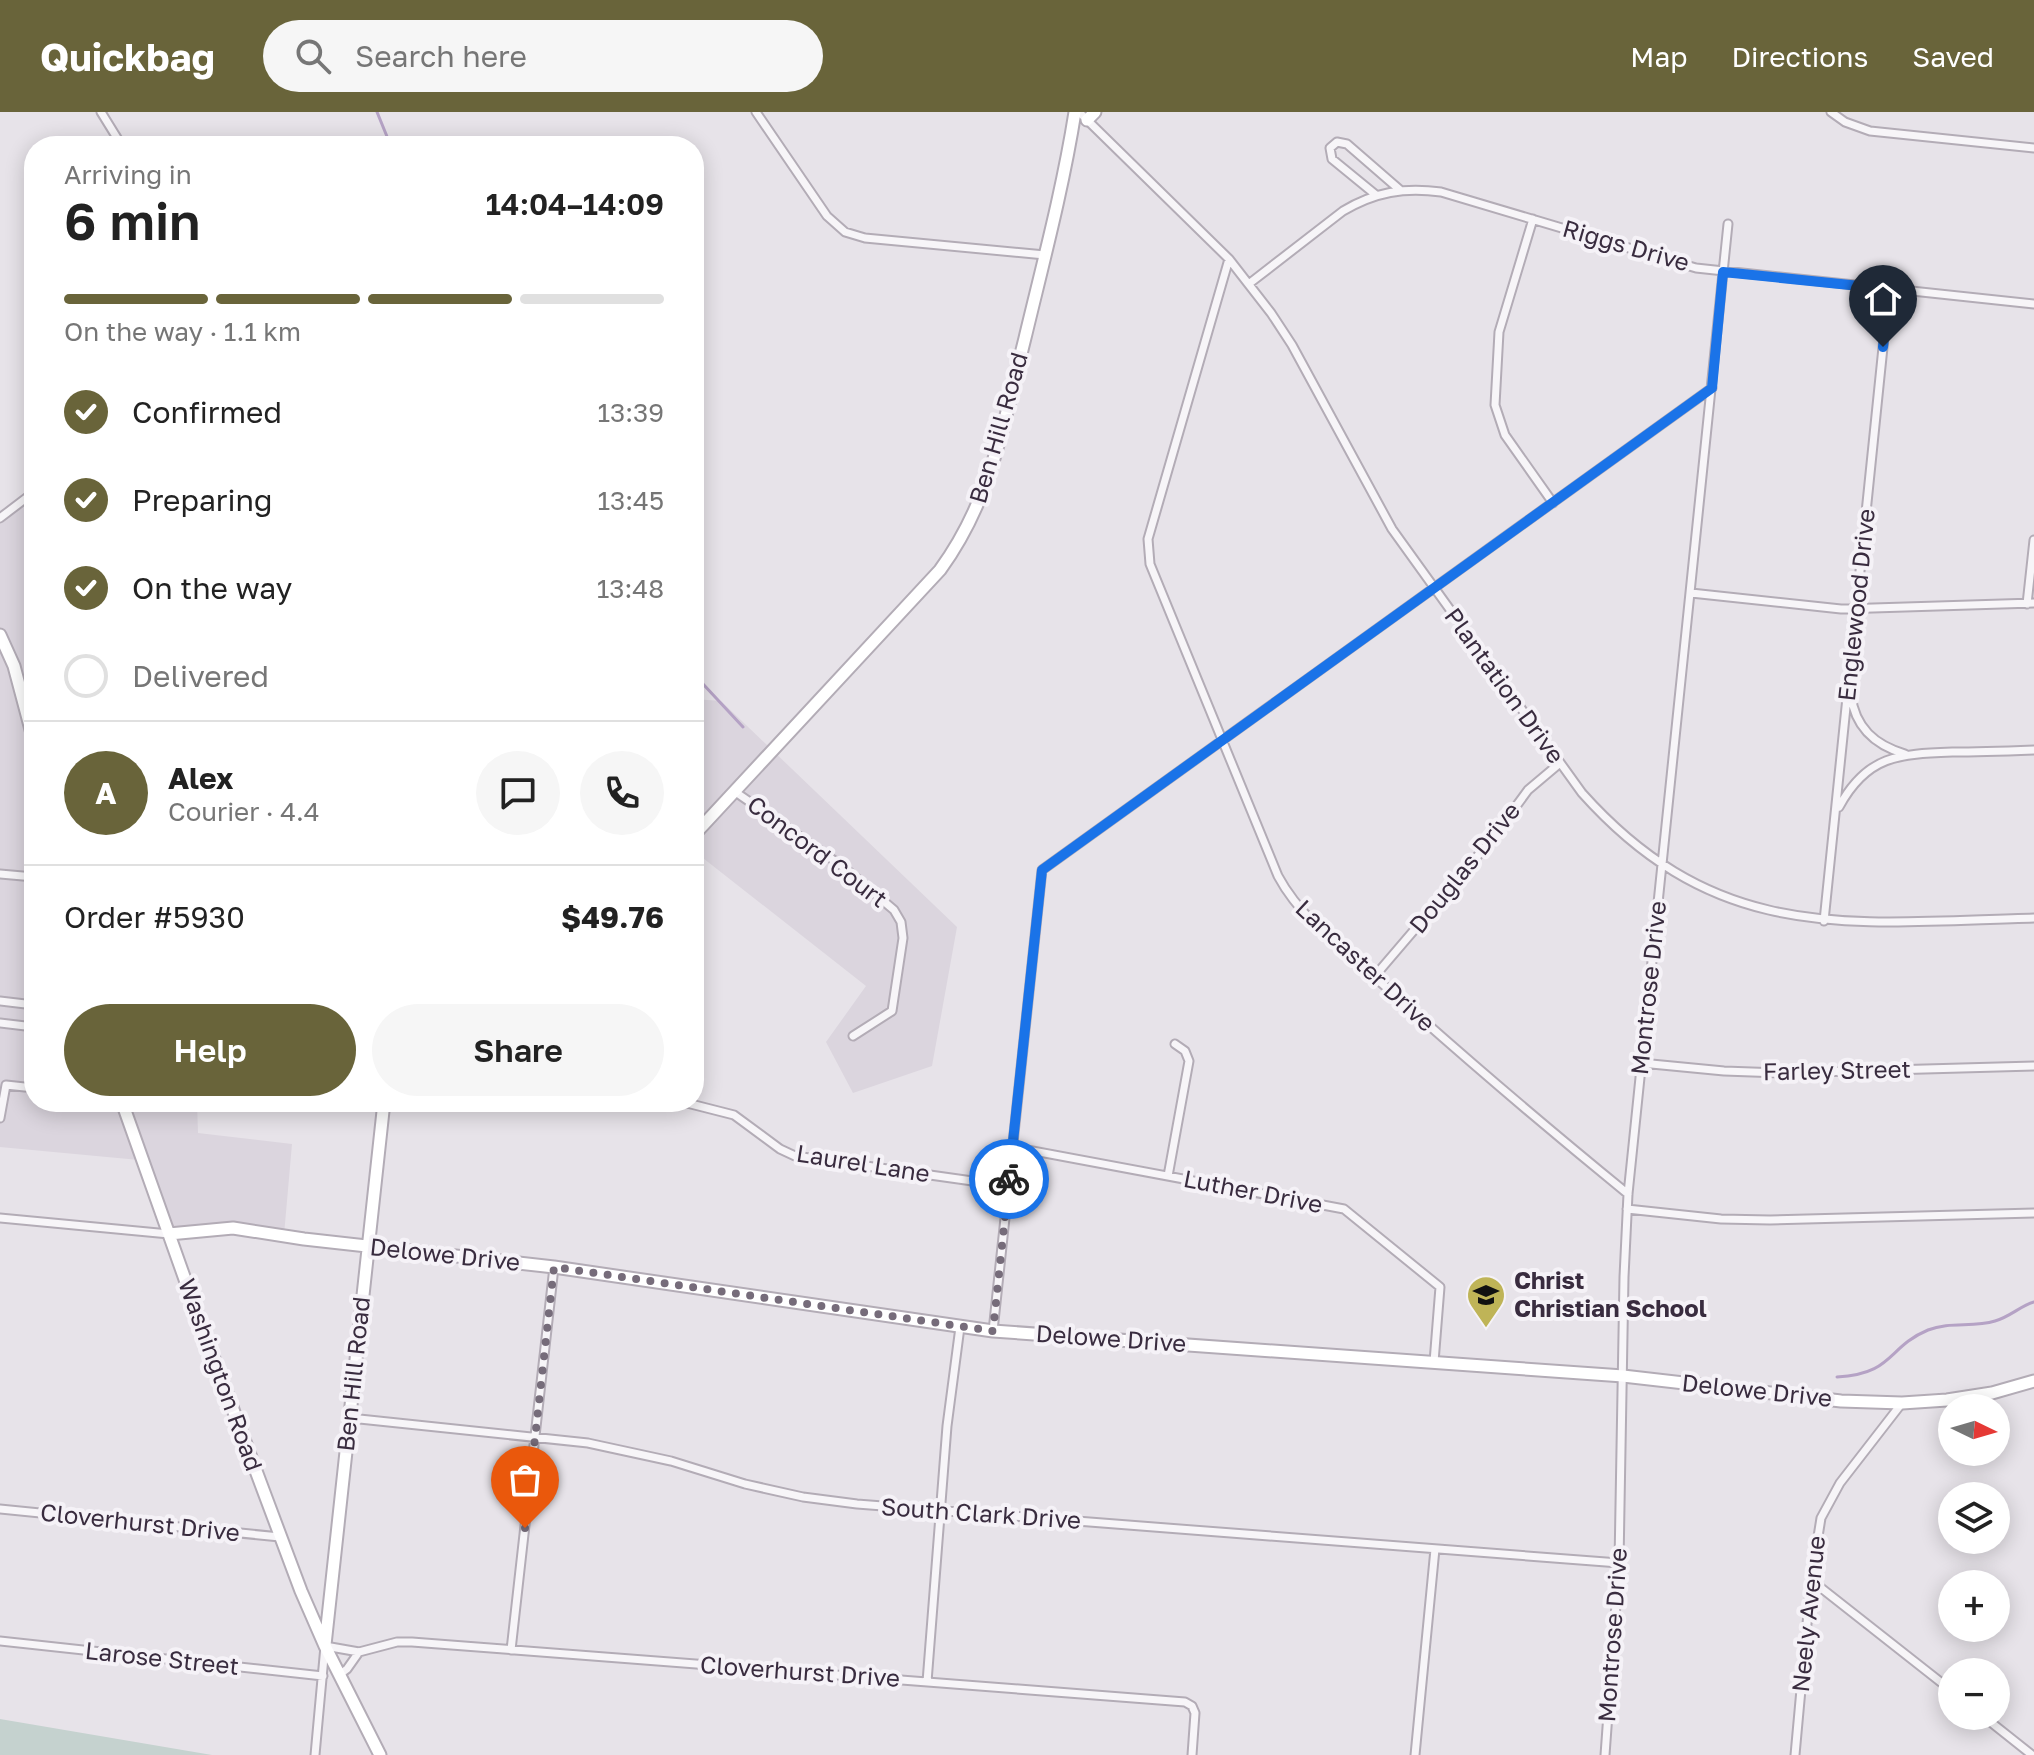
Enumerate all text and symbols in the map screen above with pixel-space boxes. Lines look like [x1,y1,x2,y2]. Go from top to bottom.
search box [263,20,823,92]
text: Quickbag [40,34,215,79]
icon: search [291,34,335,78]
text: Search here [355,38,527,74]
text: Map [1630,40,1687,73]
text: Directions [1731,40,1868,73]
text: Saved [1912,40,1994,73]
text: Arriving in [64,159,192,190]
text: 14:04–14:09 [486,186,664,222]
text: 6 min [64,189,201,251]
street label: Riggs Drive [1560,213,1693,276]
pin [1849,265,1917,347]
icon: home [1861,277,1905,321]
text: On the way · 1.1 km [64,316,301,347]
street label: Ben Hill Road [962,349,1033,506]
icon: check [64,390,108,434]
text: Confirmed [132,394,282,430]
text: 13:39 [597,397,664,428]
icon: check [64,478,108,522]
text: Preparing [132,482,273,518]
text: 13:45 [597,485,664,516]
street label: Englewood Drive [1831,507,1880,703]
icon: check [64,566,108,610]
text: On the way [132,570,292,606]
text: 13:48 [597,573,664,604]
street label: Plantation Drive [1439,602,1571,769]
text: Delivered [132,658,269,694]
button: chat [476,751,560,835]
button: phone [580,751,664,835]
text: Alex [168,760,233,796]
text: A [95,775,117,811]
street label: Concord Court [742,789,894,913]
text: Courier · 4.4 [168,796,320,827]
street label: Douglas Drive [1402,796,1525,938]
street label: Lancaster Drive [1290,893,1442,1037]
text: Order #5930 [64,899,245,935]
text: $49.76 [561,899,664,935]
street label: Montrose Drive [1624,899,1671,1076]
button: Help [64,1004,356,1096]
button: Share [372,1004,664,1096]
street label: Farley Street [1763,1054,1911,1085]
street label: Laurel Lane [794,1138,932,1187]
courier [969,1139,1049,1219]
icon: bike [987,1157,1031,1201]
street label: Luther Drive [1181,1163,1325,1218]
street label: Delowe Drive [369,1231,522,1276]
place label: Christ Christian School [1514,1265,1707,1322]
street label: Washington Road [173,1274,270,1475]
school or university icon: Christ Christian School [1465,1274,1507,1329]
street label: Ben Hill Road [330,1295,375,1453]
street label: Delowe Drive [1035,1318,1187,1357]
street label: Delowe Drive [1681,1367,1834,1412]
north arrow [1938,1394,2010,1466]
map controls [1938,1394,2010,1730]
pin [491,1446,559,1528]
icon: bag [503,1458,547,1502]
button: layers [1938,1482,2010,1554]
street label: South Clark Drive [880,1491,1082,1534]
street label: Cloverhurst Drive [39,1497,241,1546]
street label: Neely Avenue [1785,1534,1830,1694]
street label: Montrose Drive [1591,1547,1632,1723]
button: + [1938,1570,2010,1642]
street label: Larose Street [84,1635,241,1680]
street label: Cloverhurst Drive [699,1649,901,1692]
button: − [1938,1658,2010,1730]

